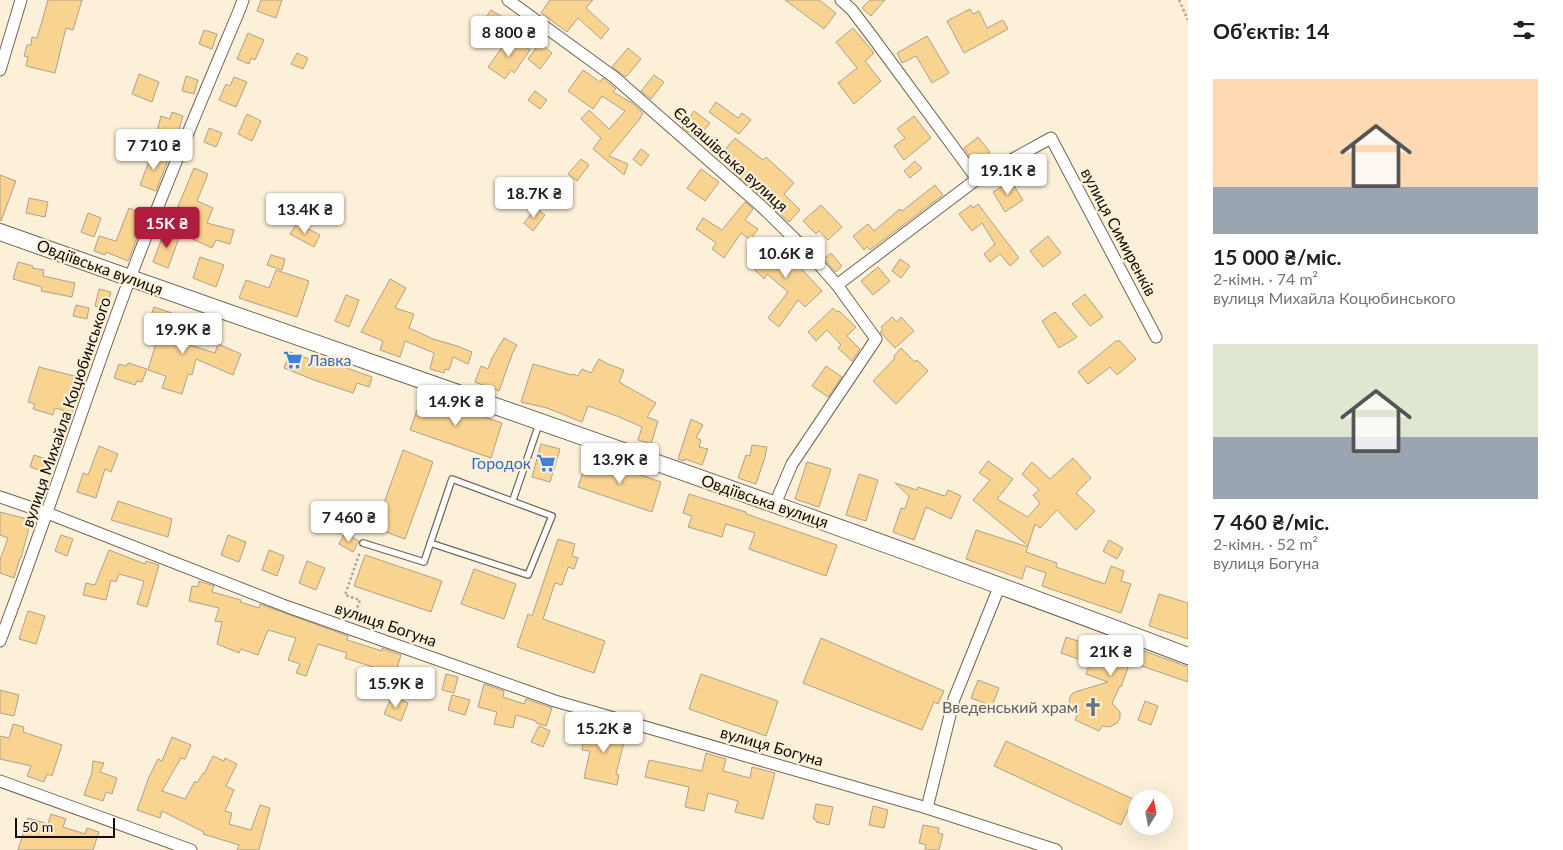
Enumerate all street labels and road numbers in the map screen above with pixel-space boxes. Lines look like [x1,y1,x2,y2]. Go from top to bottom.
street label: Євлашівська вулиця [670,102,793,215]
street label: вулиця Симиренків [1078,164,1161,299]
street label: Овдіївська вулиця [34,235,166,298]
street label: вулиця Михайла Коцюбинського [17,294,114,530]
street label: Овдіївська вулиця [699,470,831,531]
street label: вулиця Богуна [333,597,439,650]
street label: вулиця Богуна [718,722,826,769]

